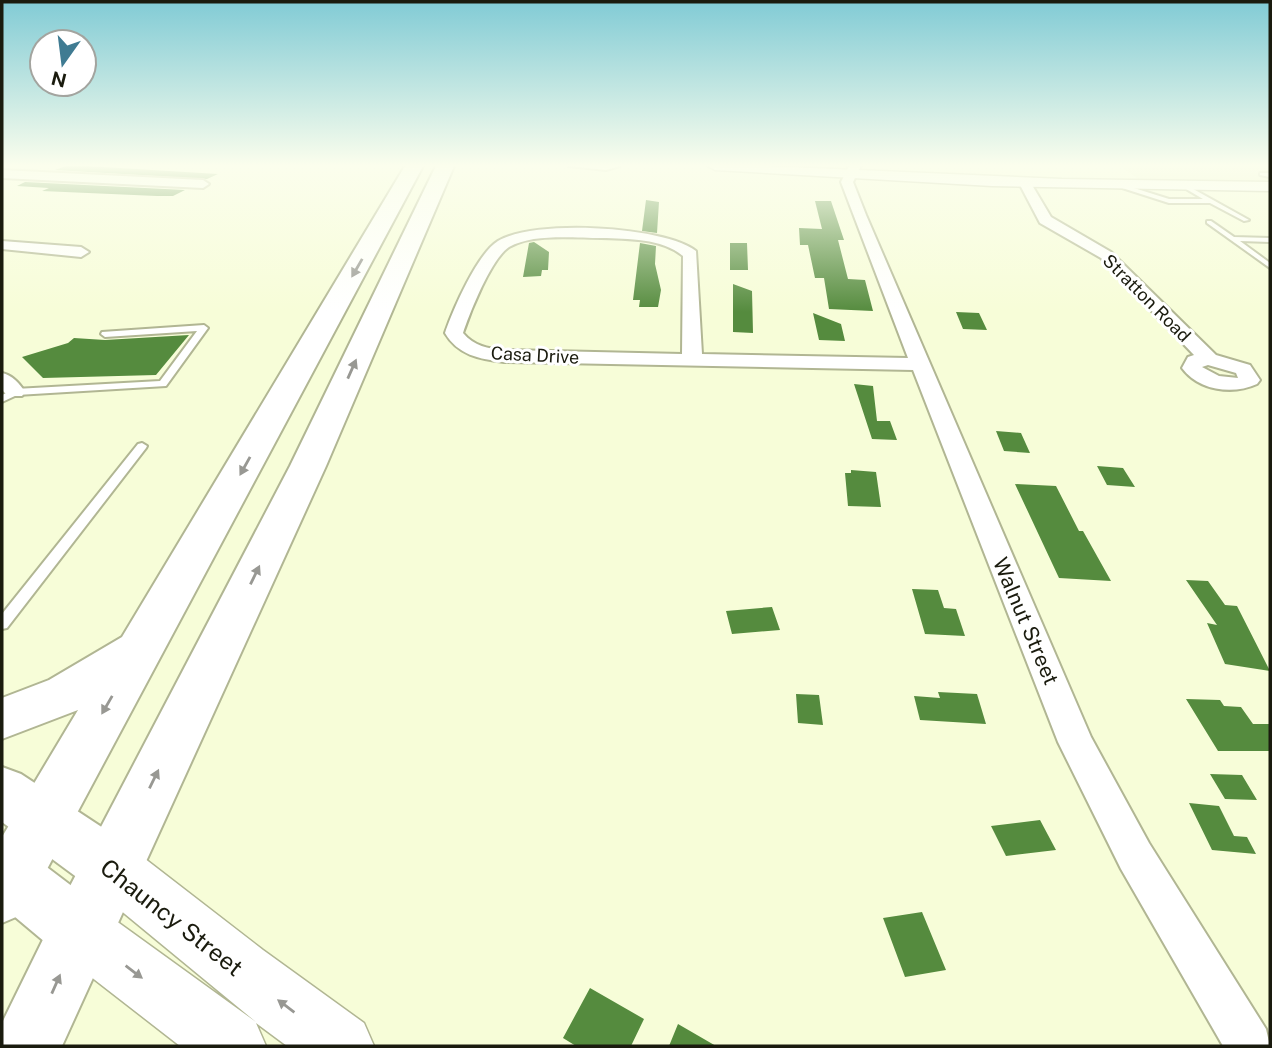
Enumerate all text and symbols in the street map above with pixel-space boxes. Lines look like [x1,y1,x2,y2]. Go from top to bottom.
north arrow [28,28,98,98]
text: N [49,67,69,92]
street label: Stratton Road [1099,250,1195,346]
one-way arrow [350,258,363,277]
street label: Casa Drive [490,342,580,368]
one-way arrow [347,359,358,380]
one-way arrow [239,456,251,476]
street label: Walnut Street [988,554,1064,688]
one-way arrow [249,565,260,585]
one-way arrow [101,696,113,715]
one-way arrow [149,769,160,789]
street label: Chauncy Street [95,853,249,981]
one-way arrow [125,964,143,978]
one-way arrow [50,974,61,994]
one-way arrow [278,998,296,1013]

